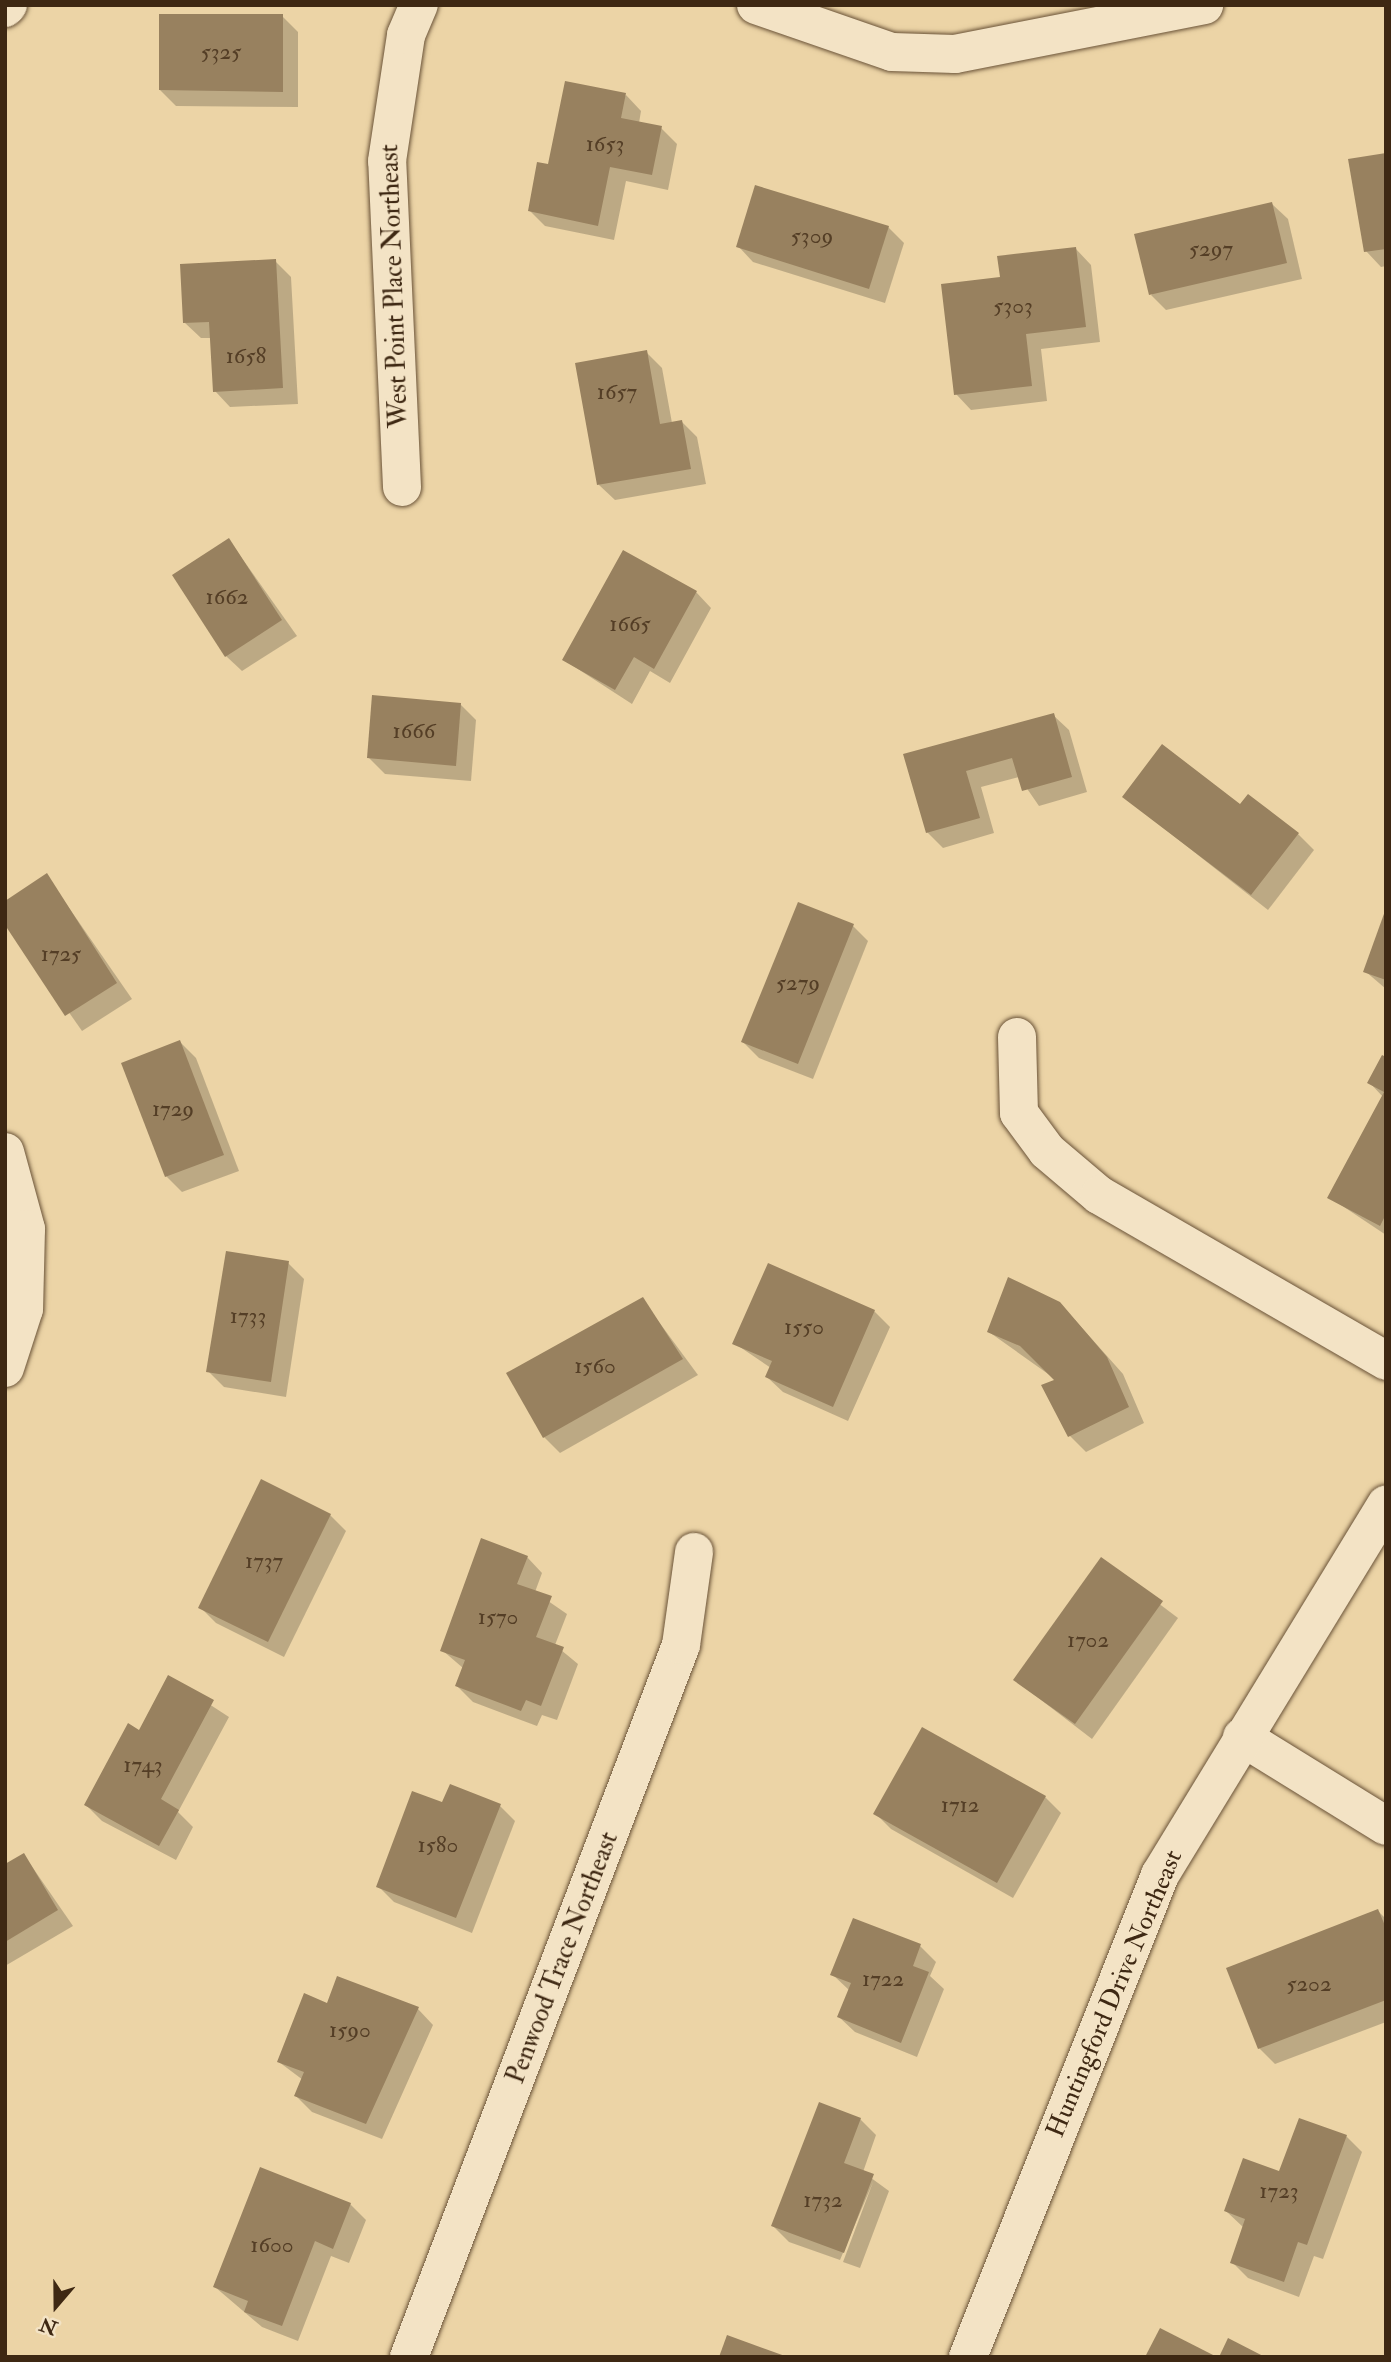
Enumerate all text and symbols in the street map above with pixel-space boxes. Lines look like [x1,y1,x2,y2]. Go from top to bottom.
house number: 5325 [201,38,241,66]
house number: 1653 [586,130,624,158]
street label: West Point Place Northeast [374,144,416,428]
house number: 5309 [791,222,833,250]
house number: 5297 [1189,235,1233,263]
house number: 5303 [993,292,1033,320]
house number: 1658 [226,342,266,370]
house number: 1657 [597,378,637,406]
house number: 1662 [206,583,248,611]
house number: 1665 [609,610,651,638]
house number: 1666 [393,717,435,745]
house number: 1725 [41,940,81,968]
house number: 5279 [776,969,820,997]
house number: 1729 [152,1095,194,1123]
house number: 1733 [230,1302,266,1330]
house number: 1550 [784,1313,824,1341]
house number: 1560 [574,1352,616,1380]
house number: 1737 [245,1547,283,1575]
house number: 1570 [478,1603,518,1631]
house number: 1702 [1067,1626,1109,1654]
house number: 1743 [123,1751,163,1779]
house number: 1712 [941,1791,979,1819]
street label: Penwood Trace Northeast [501,1828,625,2088]
house number: 1580 [418,1831,458,1859]
street label: Huntingford Drive Northeast [1040,1846,1190,2142]
house number: 1722 [862,1965,904,1993]
house number: 5202 [1286,1970,1332,1998]
house number: 1590 [329,2016,371,2044]
house number: 1723 [1259,2177,1299,2205]
house number: 1732 [803,2186,843,2214]
house number: 1600 [250,2231,294,2259]
north arrow [21,2271,91,2341]
text: N [37,2312,61,2340]

